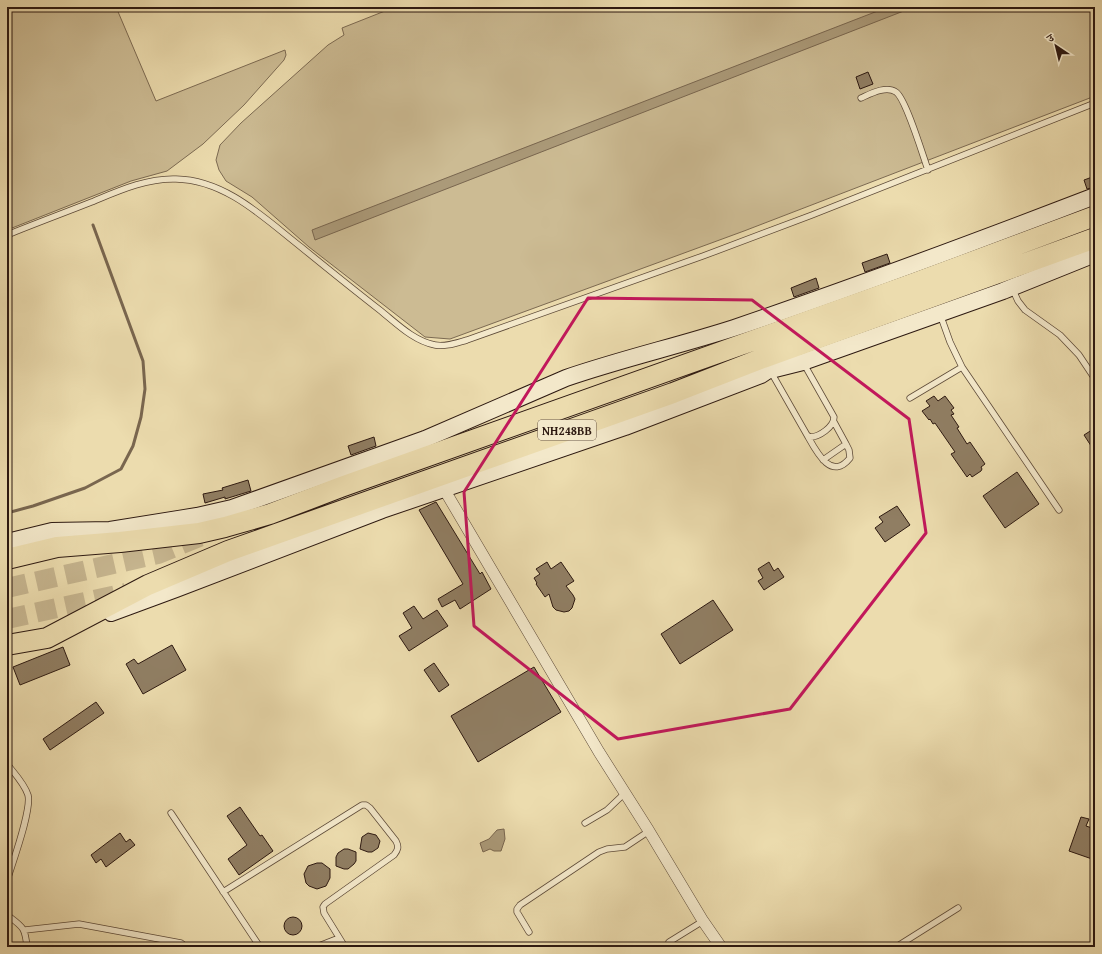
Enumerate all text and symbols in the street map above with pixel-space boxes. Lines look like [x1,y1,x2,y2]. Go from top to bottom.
north arrow [1036,26,1076,66]
text: उ [1043,29,1058,47]
road number: NH248BB [538,420,596,440]

